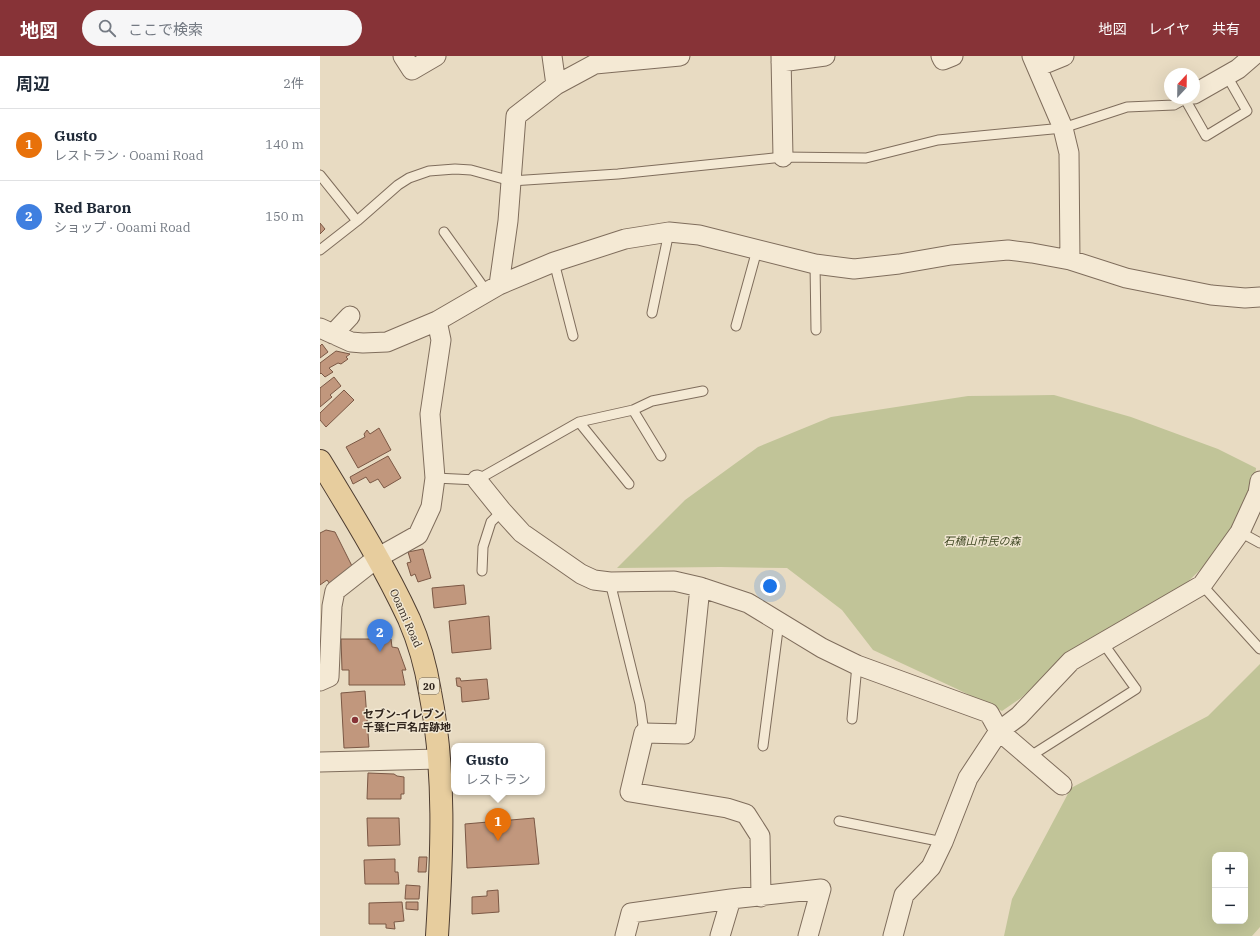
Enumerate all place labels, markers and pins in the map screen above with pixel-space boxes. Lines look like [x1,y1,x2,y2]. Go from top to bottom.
pin: 2 [367,619,393,652]
place label: セブン-イレブン 千葉仁戸名店跡地 [363,707,451,734]
marker: セブン-イレブン 千葉仁戸名店跡地 [350,715,360,725]
pin: 1 [485,808,511,841]

